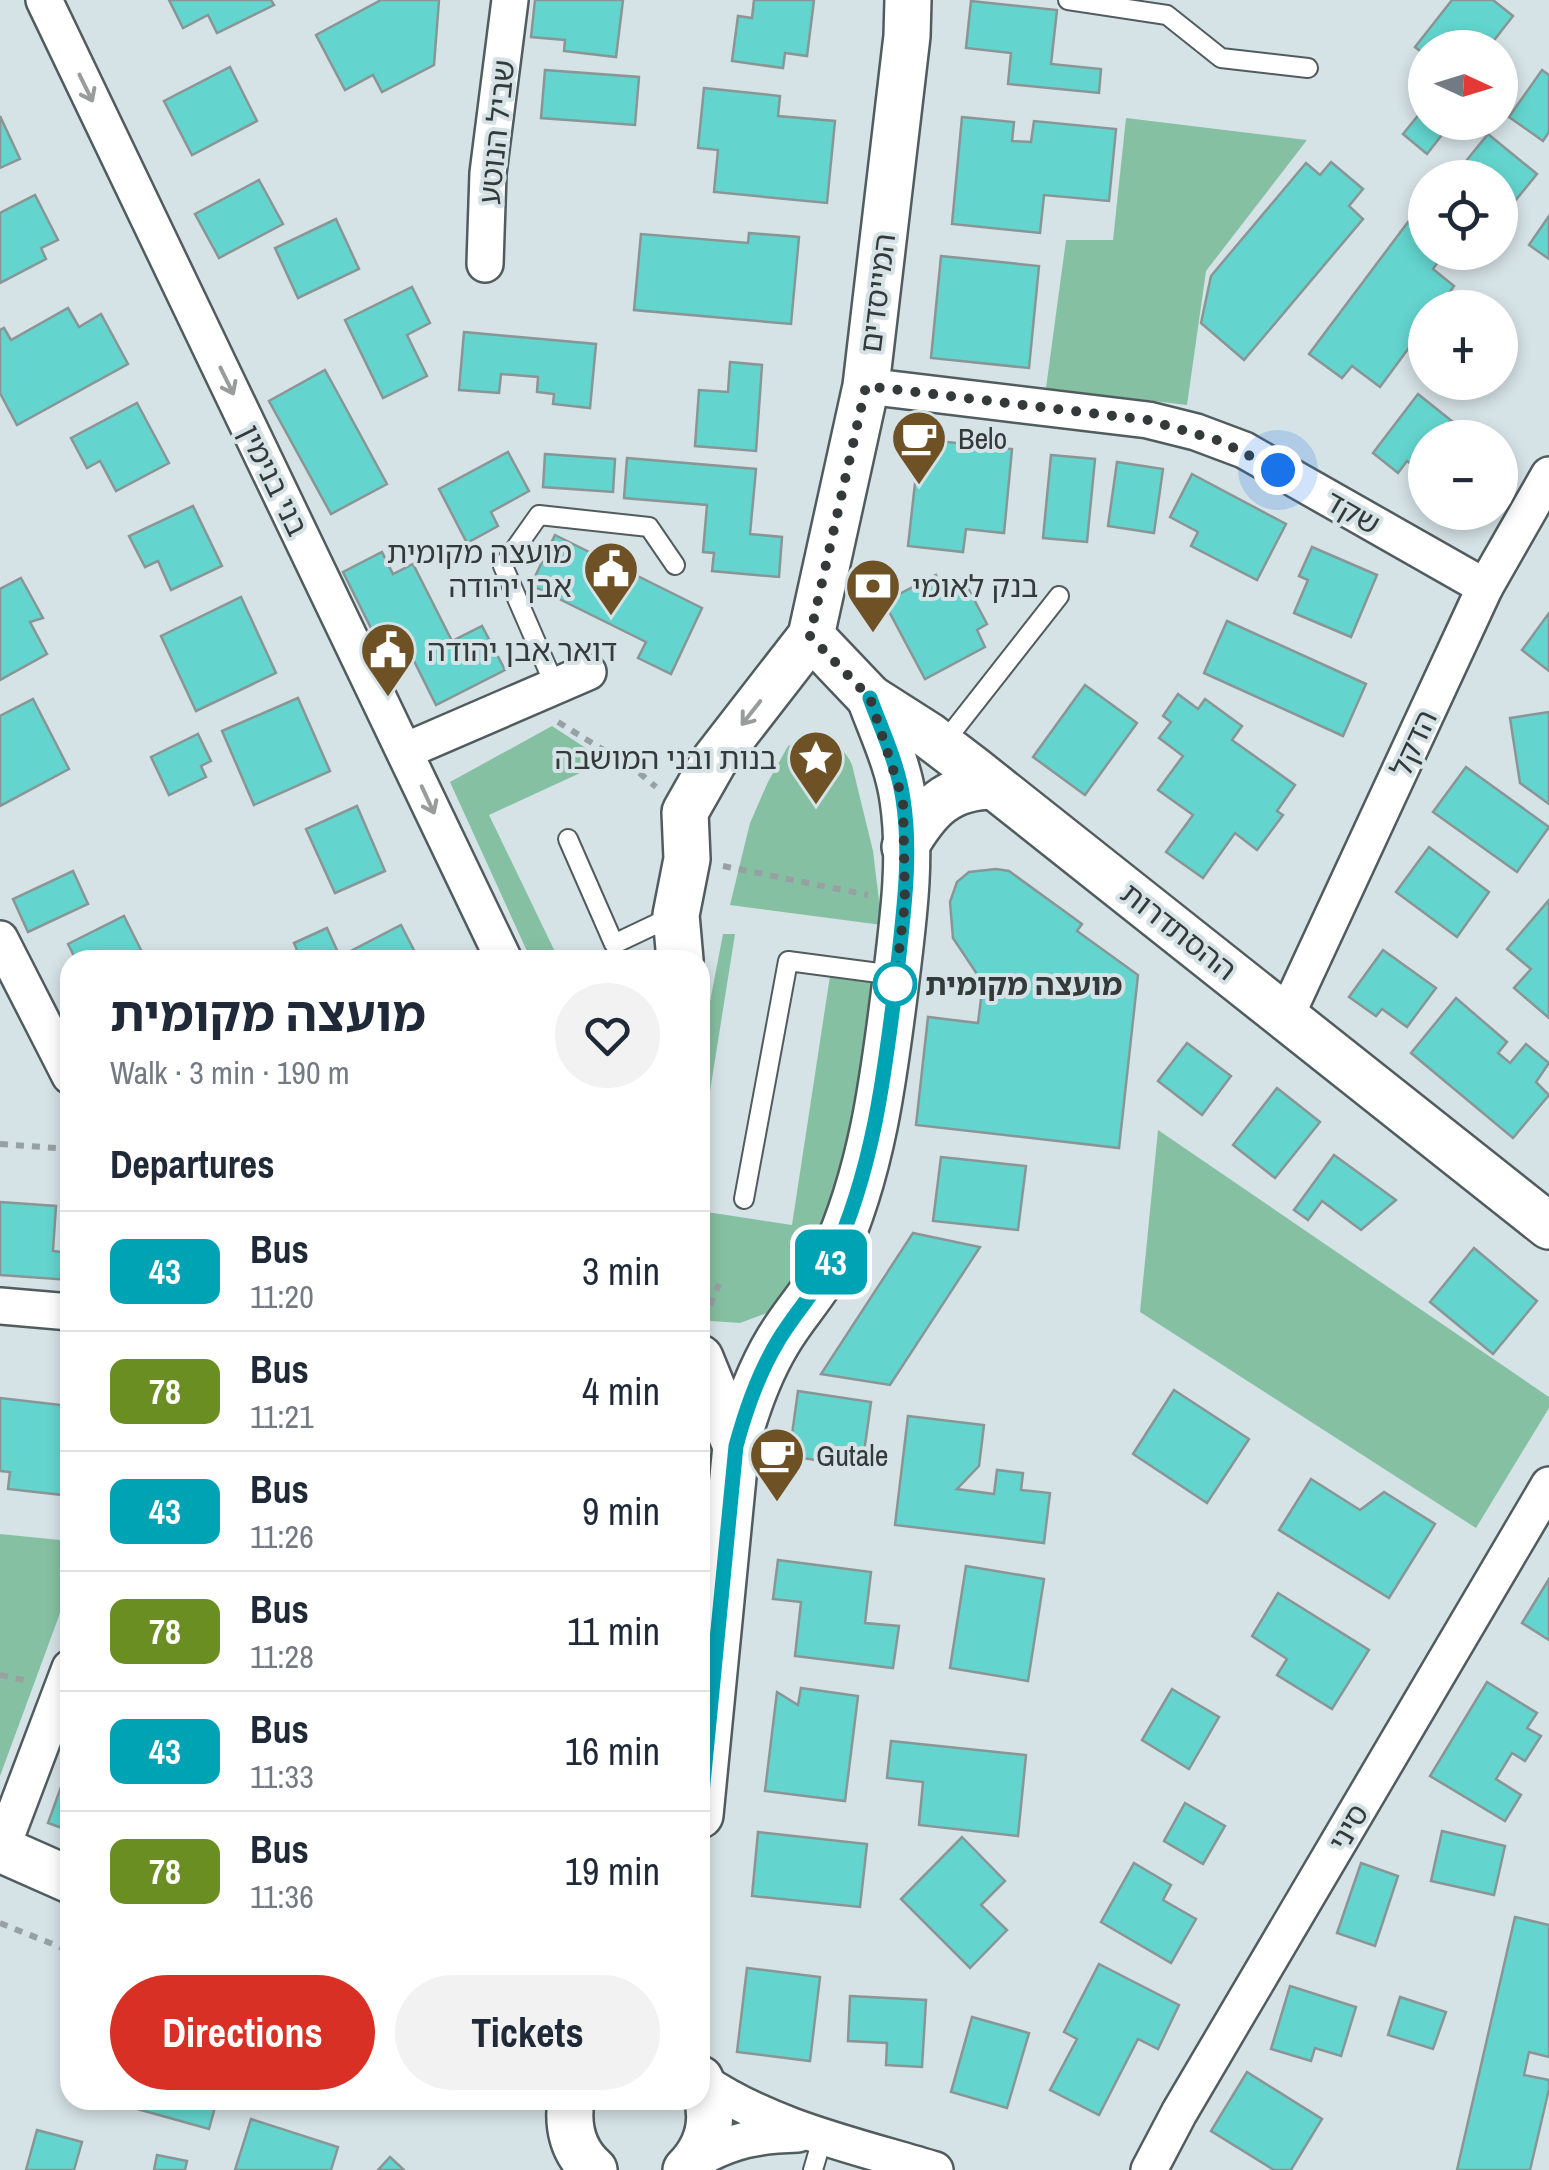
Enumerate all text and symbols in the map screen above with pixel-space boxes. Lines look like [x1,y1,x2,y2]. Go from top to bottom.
north arrow [1408,30,1518,140]
map controls [1408,30,1518,530]
street label: שביל הנוטע [469,58,523,206]
one-way arrow [78,72,97,102]
button: locate [1408,160,1518,270]
street label: המייסדים [850,231,904,355]
button: + [1408,290,1518,400]
one-way arrow [218,365,237,395]
cafe icon: Belo [889,408,949,487]
street label: בני בנימין [230,418,318,542]
place label: Belo [958,418,1007,458]
button: − [1408,420,1518,530]
your location [1253,445,1303,495]
street label: שקד [1318,480,1388,544]
place label: מועצה מקומית אבן יהודה [387,532,572,606]
public building icon: מועצה מקומית אבן יהודה [581,539,641,618]
bank icon: בנק לאומי [843,556,903,635]
place label: בנק לאומי [912,566,1038,606]
public building icon: דואר אבן יהודה [358,620,418,699]
place label: דואר אבן יהודה [427,630,617,670]
one-way arrow [740,699,761,726]
street label: הדקל [1380,703,1446,783]
place icon: בנות ובני המושבה [786,728,846,807]
place label: בנות ובני המושבה [555,738,777,778]
one-way arrow [419,784,438,814]
street label: ההסתדרות [1113,873,1245,989]
marker: מועצה מקומית [874,963,916,1005]
place label: מועצה מקומית [925,964,1122,1004]
text: מועצה מקומית [110,981,426,1046]
button: heart [555,983,660,1088]
text: Walk · 3 min · 190 m [110,1051,350,1094]
text: Departures [110,1139,275,1190]
text: Bus [250,1224,309,1275]
line badge: 43 [786,1230,876,1294]
text: 43 [815,1239,847,1286]
text: 3 min [582,1246,660,1297]
text: 43 [149,1248,181,1295]
text: 11:20 [250,1275,314,1318]
text: Bus [250,1344,309,1395]
text: 4 min [582,1366,660,1417]
text: 78 [149,1368,181,1415]
text: 11:21 [250,1395,314,1438]
cafe icon: Gutale [747,1425,807,1504]
place label: Gutale [816,1435,888,1475]
text: Bus [250,1464,309,1515]
text: 9 min [582,1486,660,1537]
text: 43 [149,1488,181,1535]
text: 11:26 [250,1515,314,1558]
text: Bus [250,1584,309,1635]
text: 11 min [567,1606,660,1657]
text: 78 [149,1608,181,1655]
text: 11:28 [250,1635,314,1678]
text: Bus [250,1704,309,1755]
text: 16 min [565,1726,660,1777]
text: 43 [149,1728,181,1775]
text: 11:33 [250,1755,314,1798]
street label: סיני [1319,1796,1377,1858]
text: Bus [250,1824,309,1875]
text: 19 min [565,1846,660,1897]
text: 78 [149,1848,181,1895]
text: 11:36 [250,1875,314,1918]
button: Directions [110,1975,375,2090]
button: Tickets [395,1975,660,2090]

